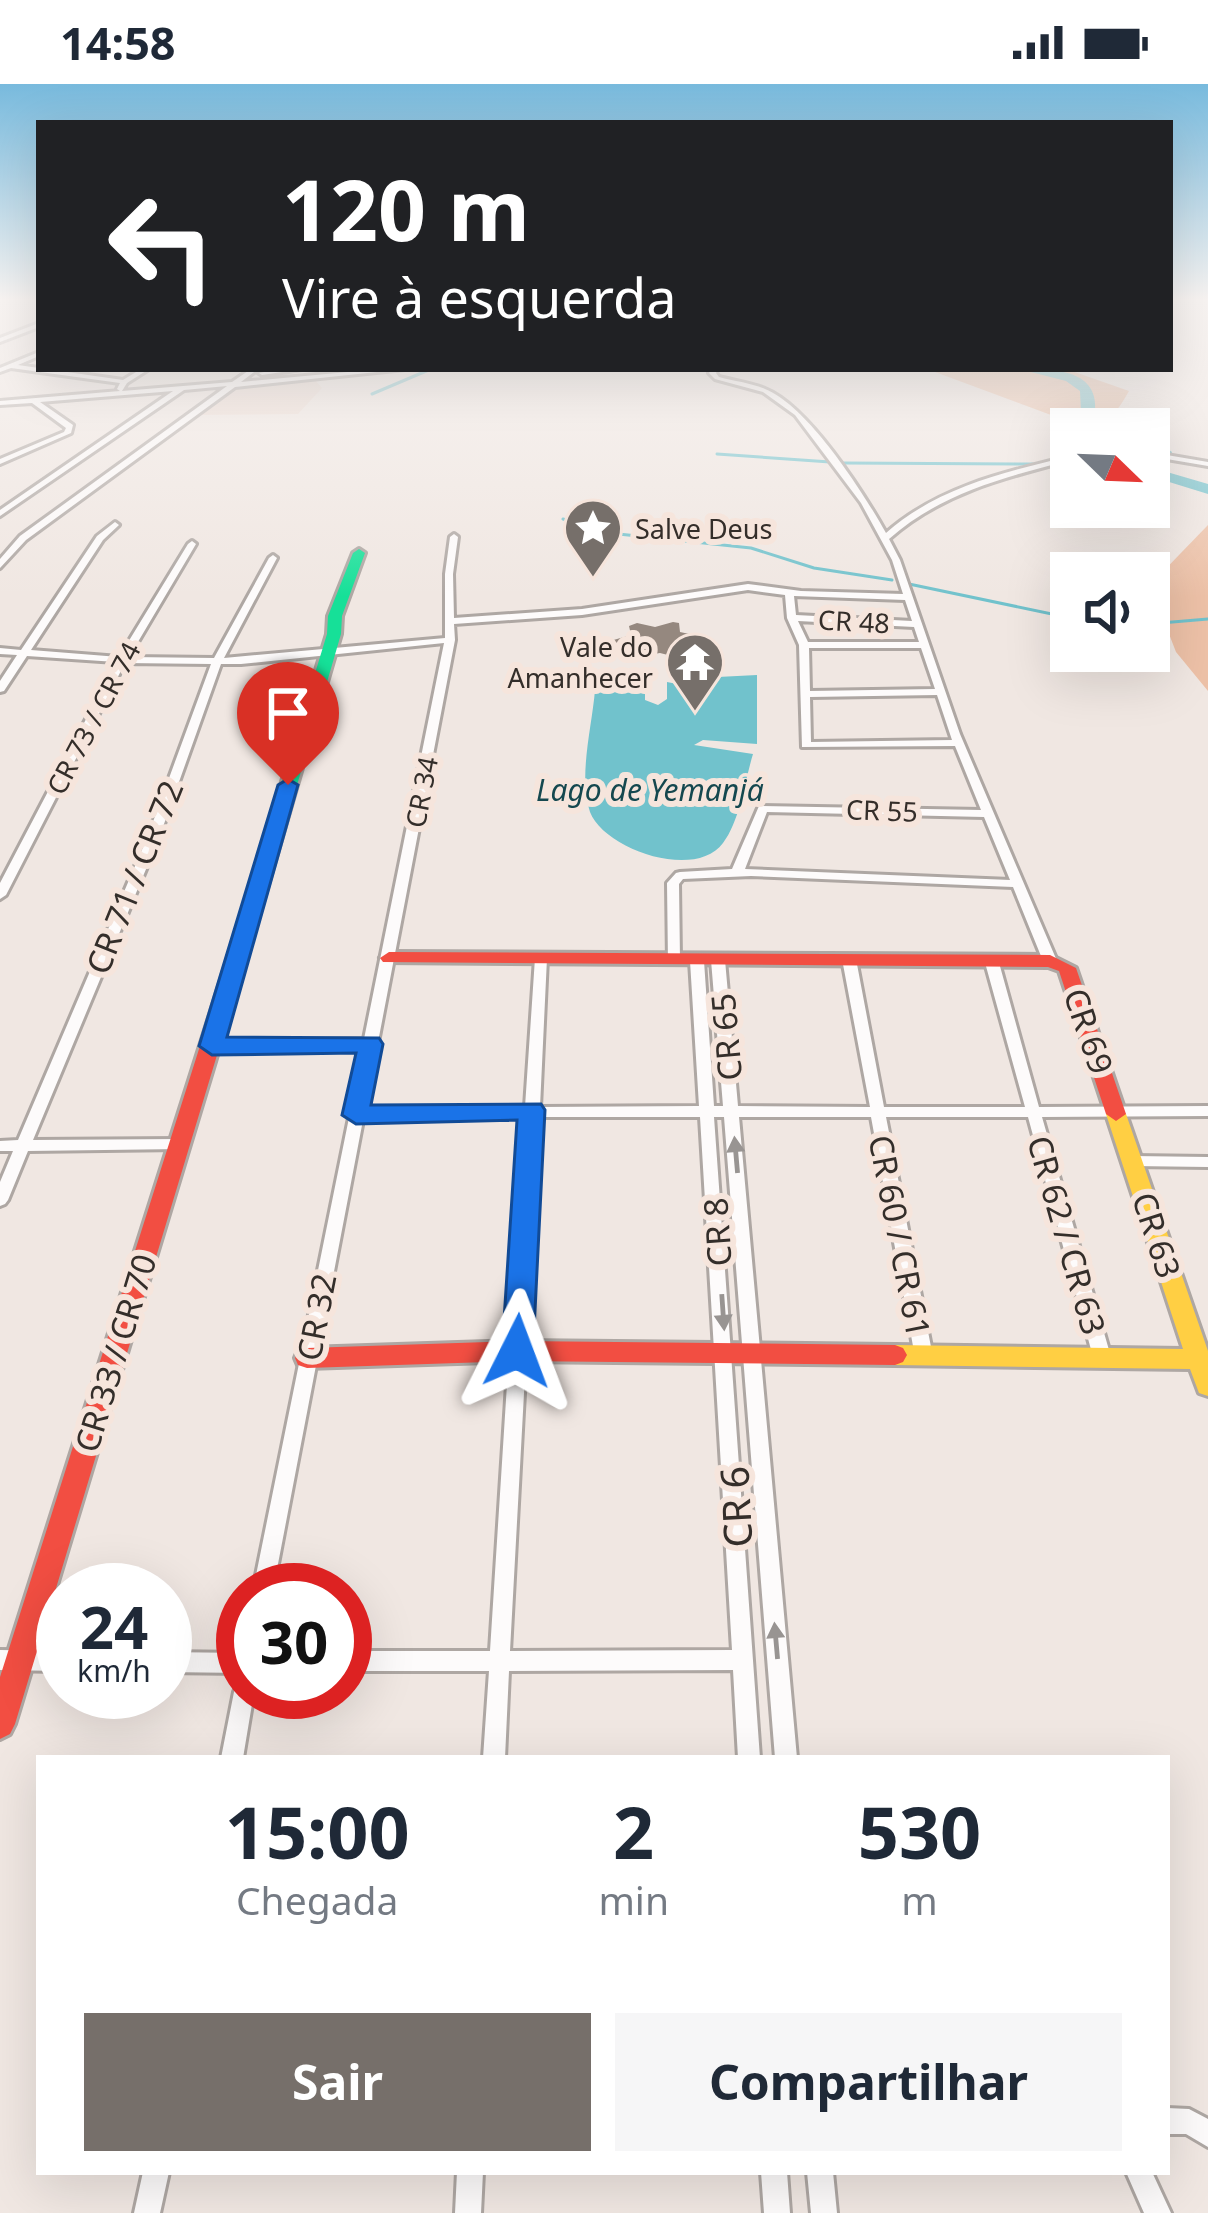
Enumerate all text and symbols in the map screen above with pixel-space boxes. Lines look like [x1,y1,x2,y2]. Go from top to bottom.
text: 14:58 [60,12,176,73]
text: 120 m [282,151,530,266]
icon: left [84,168,240,324]
text: Vire à esquerda [282,260,676,334]
north arrow [1050,408,1170,528]
map controls [1050,408,1170,672]
place icon: Salve Deus [562,497,624,579]
place label: Salve Deus [635,510,772,547]
button: sound [1050,552,1170,672]
street label: CR 48 [817,601,891,641]
place label: Vale do Amanhecer [507,628,653,696]
temple icon: Vale do Amanhecer [664,631,726,713]
street label: CR 73 / CR 74 [37,635,149,801]
pin [237,662,339,785]
icon: arrive [255,680,321,746]
street label: CR 34 [396,753,446,831]
water label: Lago de Yemanjá [536,769,764,810]
street label: CR 71 / CR 72 [75,774,193,980]
street label: CR 55 [845,790,919,830]
street label: CR 69 [1053,982,1125,1080]
street label: CR 65 [700,991,752,1083]
street label: CR 62 / CR 63 [1017,1130,1117,1340]
street label: CR 60 / CR 61 [858,1131,942,1341]
one-way arrow [726,1135,745,1173]
street label: CR 63 [1122,1186,1192,1284]
street label: CR 8 [692,1196,742,1268]
street label: CR 33 / CR 70 [64,1248,166,1458]
street label: CR 32 [286,1270,346,1364]
position arrow [454,1288,580,1414]
one-way arrow [714,1294,733,1331]
street label: CR 6 [706,1465,764,1549]
speed limit sign: 30 [216,1563,372,1719]
text: 24 [80,1585,148,1667]
one-way arrow [767,1622,786,1659]
text: km/h [77,1650,151,1691]
text: 15:00 [225,1782,410,1880]
text: 2 [613,1782,654,1880]
text: 530 [858,1782,981,1880]
text: Chegada [236,1873,398,1926]
text: min [598,1873,669,1926]
text: m [901,1873,938,1926]
button: Sair [84,2013,591,2151]
button: Compartilhar [615,2013,1122,2151]

